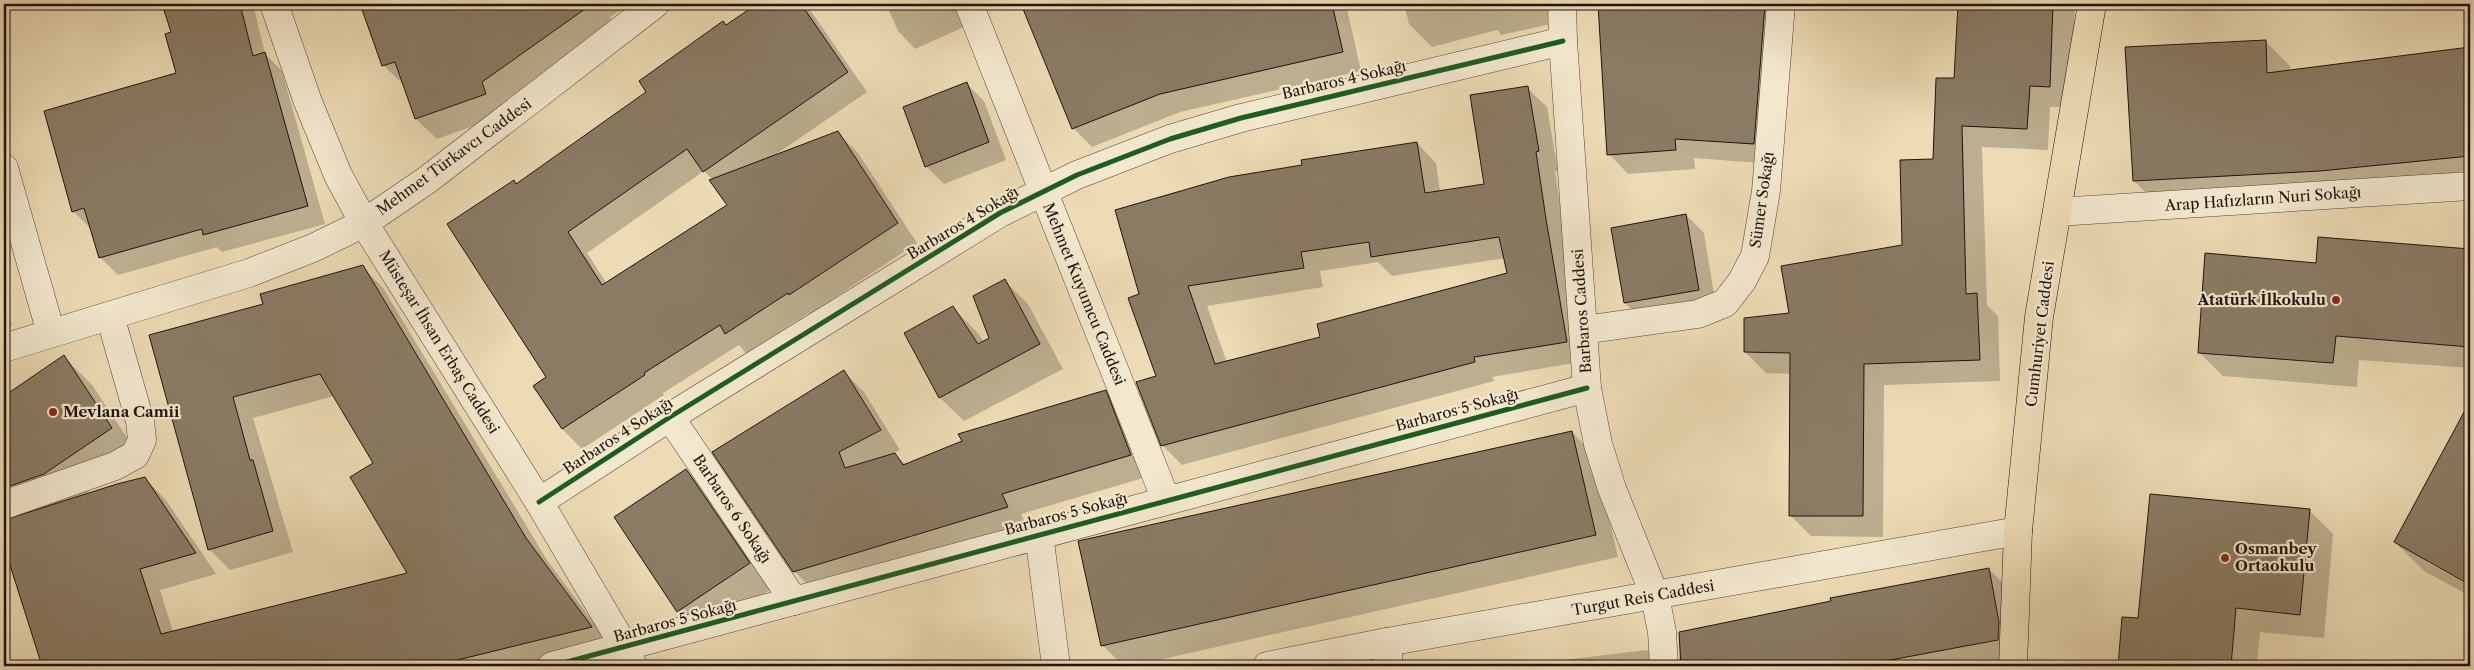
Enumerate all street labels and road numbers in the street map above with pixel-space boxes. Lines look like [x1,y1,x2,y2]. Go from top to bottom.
street label: Barbaros 4 Sokağı [1280,56,1408,103]
street label: Mehmet Türkavcı Caddesi [372,94,535,219]
street label: Sümer Sokağı [1745,150,1778,249]
street label: Barbaros 4 Sokağı [903,182,1022,263]
street label: Arap Hafızların Nuri Sokağı [2163,182,2362,215]
street label: Mehmet Kuyumcu Caddesi [1039,200,1130,388]
street label: Müsteşar İhsan Erbaş Caddesi [375,246,504,437]
street label: Barbaros Caddesi [1568,248,1595,374]
street label: Cumhuriyet Caddesi [2021,259,2058,408]
street label: Barbaros 5 Sokağı [1393,384,1521,435]
street label: Barbaros 4 Sokağı [559,393,677,478]
street label: Barbaros 6 Sokağı [689,451,776,567]
street label: Barbaros 5 Sokağı [1002,488,1130,539]
street label: Turgut Reis Caddesi [1570,576,1716,619]
street label: Barbaros 5 Sokağı [611,595,739,646]

